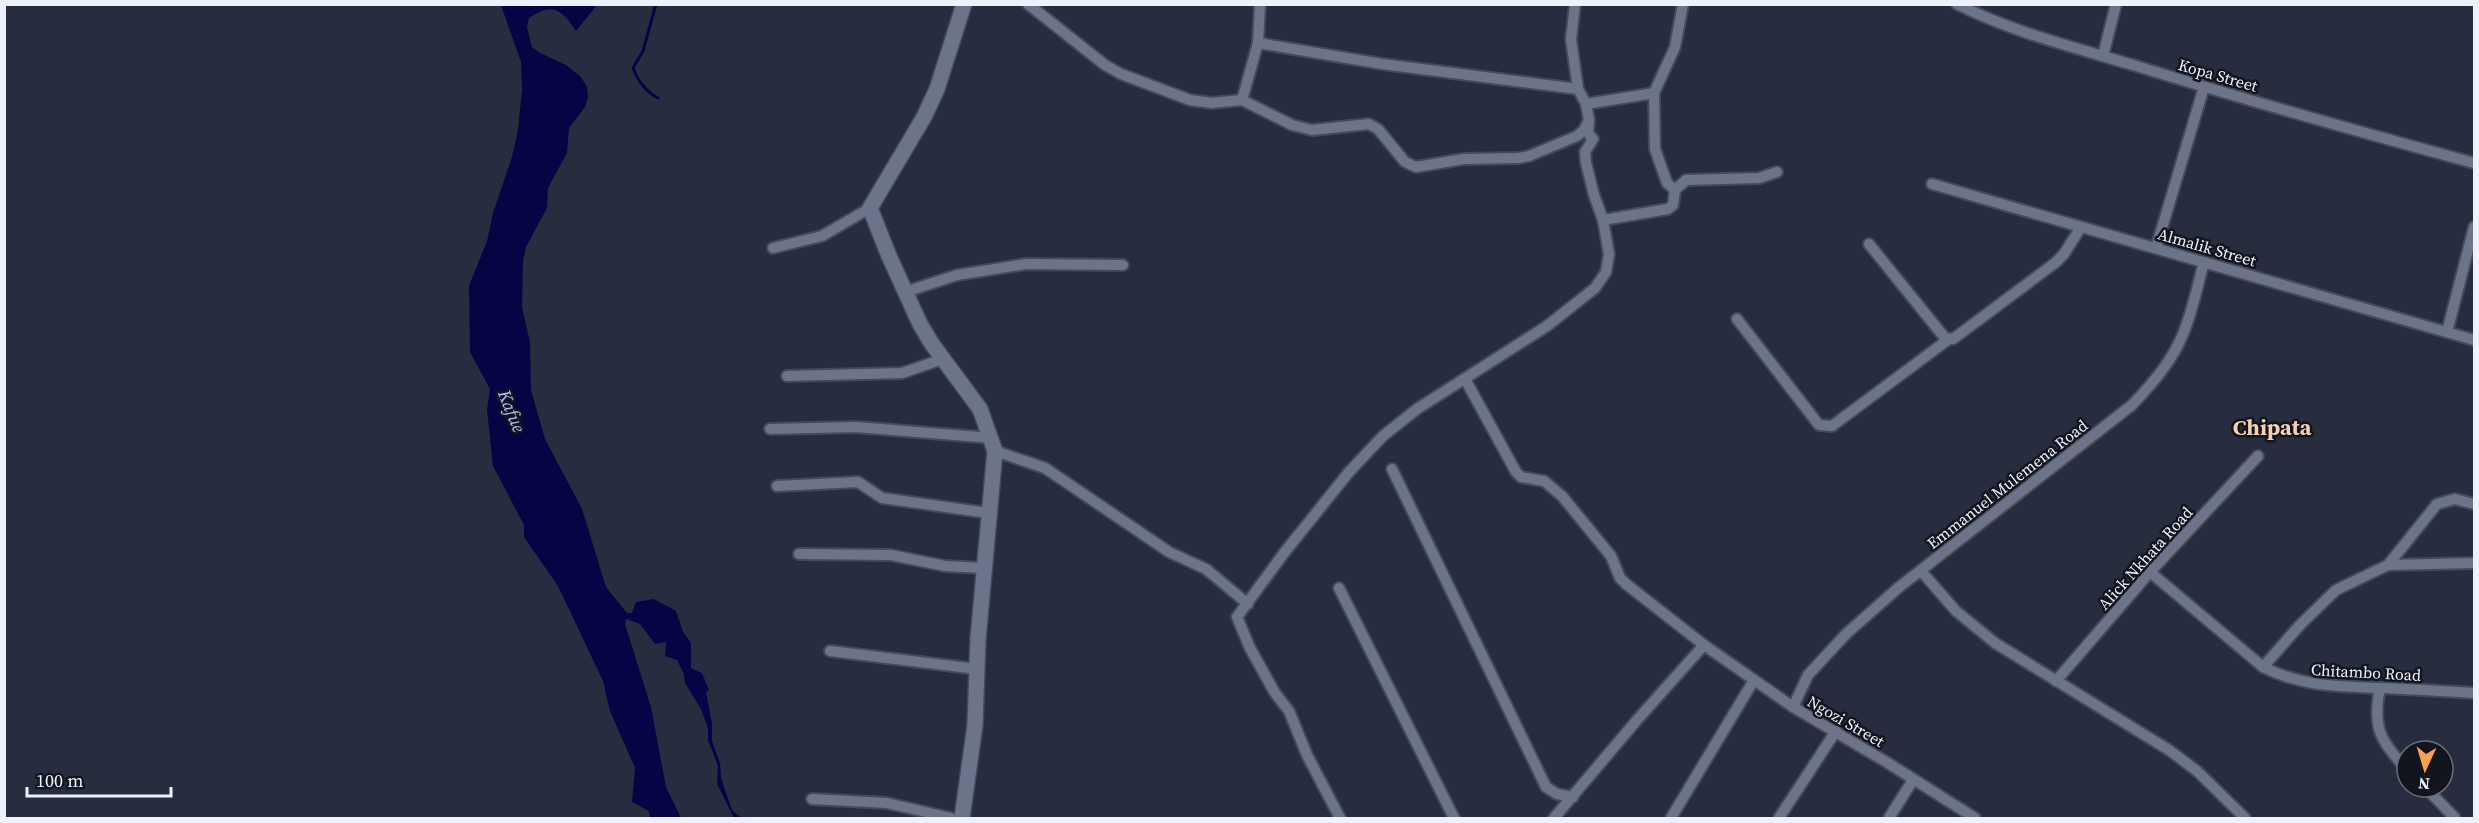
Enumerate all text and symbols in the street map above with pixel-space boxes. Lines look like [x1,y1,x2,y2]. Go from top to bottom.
street label: Kopa Street [2176,53,2261,97]
street label: Almalik Street [2155,222,2259,272]
water label: Kafue [492,385,532,437]
district label: Chipata [2233,412,2312,442]
street label: Emmanuel Mulemena Road [1922,414,2092,554]
street label: Alick Nkhata Road [2093,502,2197,614]
street label: Chitambo Road [2310,658,2422,686]
street label: Ngozi Street [1803,690,1889,752]
north arrow [2395,739,2455,799]
scale bar [27,760,171,798]
text: 100 m [36,768,83,793]
text: N [2417,773,2431,795]

